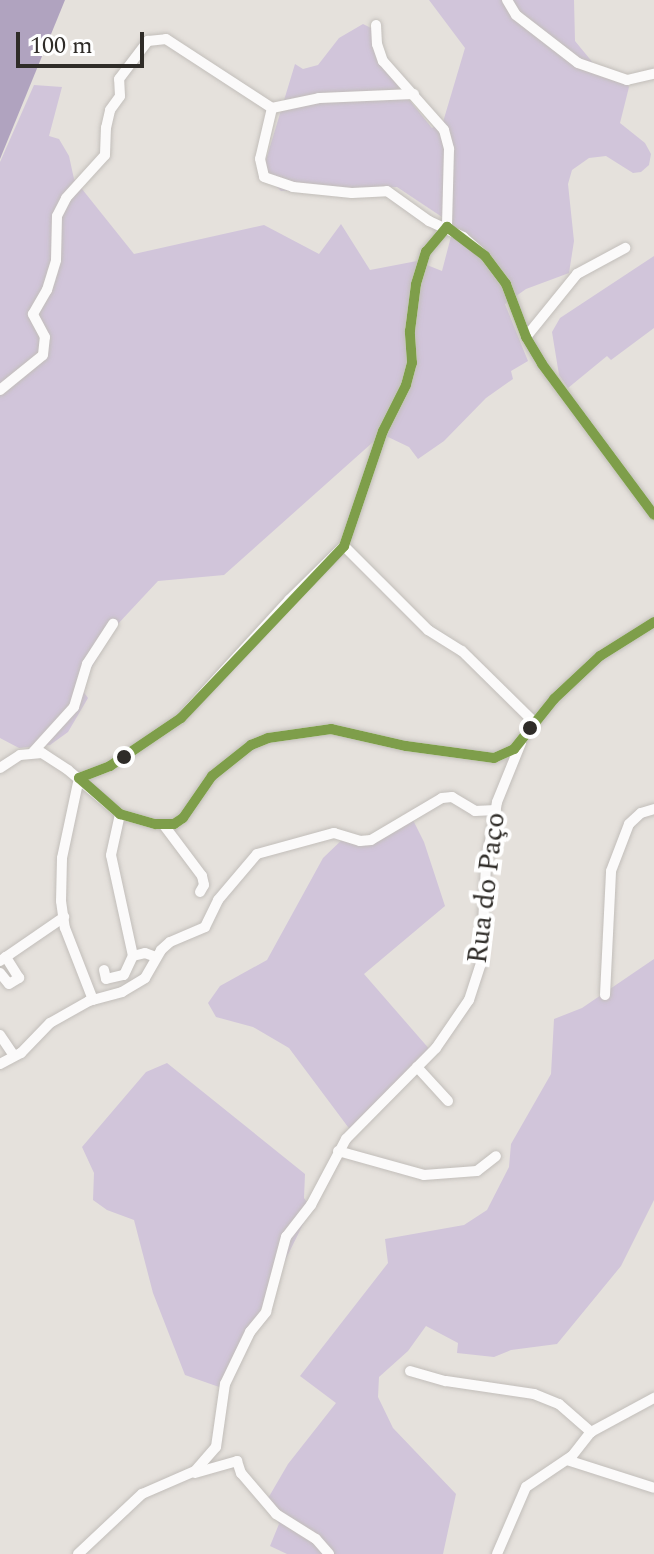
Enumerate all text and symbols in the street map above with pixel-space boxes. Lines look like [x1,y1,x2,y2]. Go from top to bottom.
scale bar [20,16,148,66]
text: 100 m [30,28,93,64]
unlabelled marker [522,720,538,736]
unlabelled marker [116,749,132,765]
street label: Rua do Paço [461,810,513,966]

